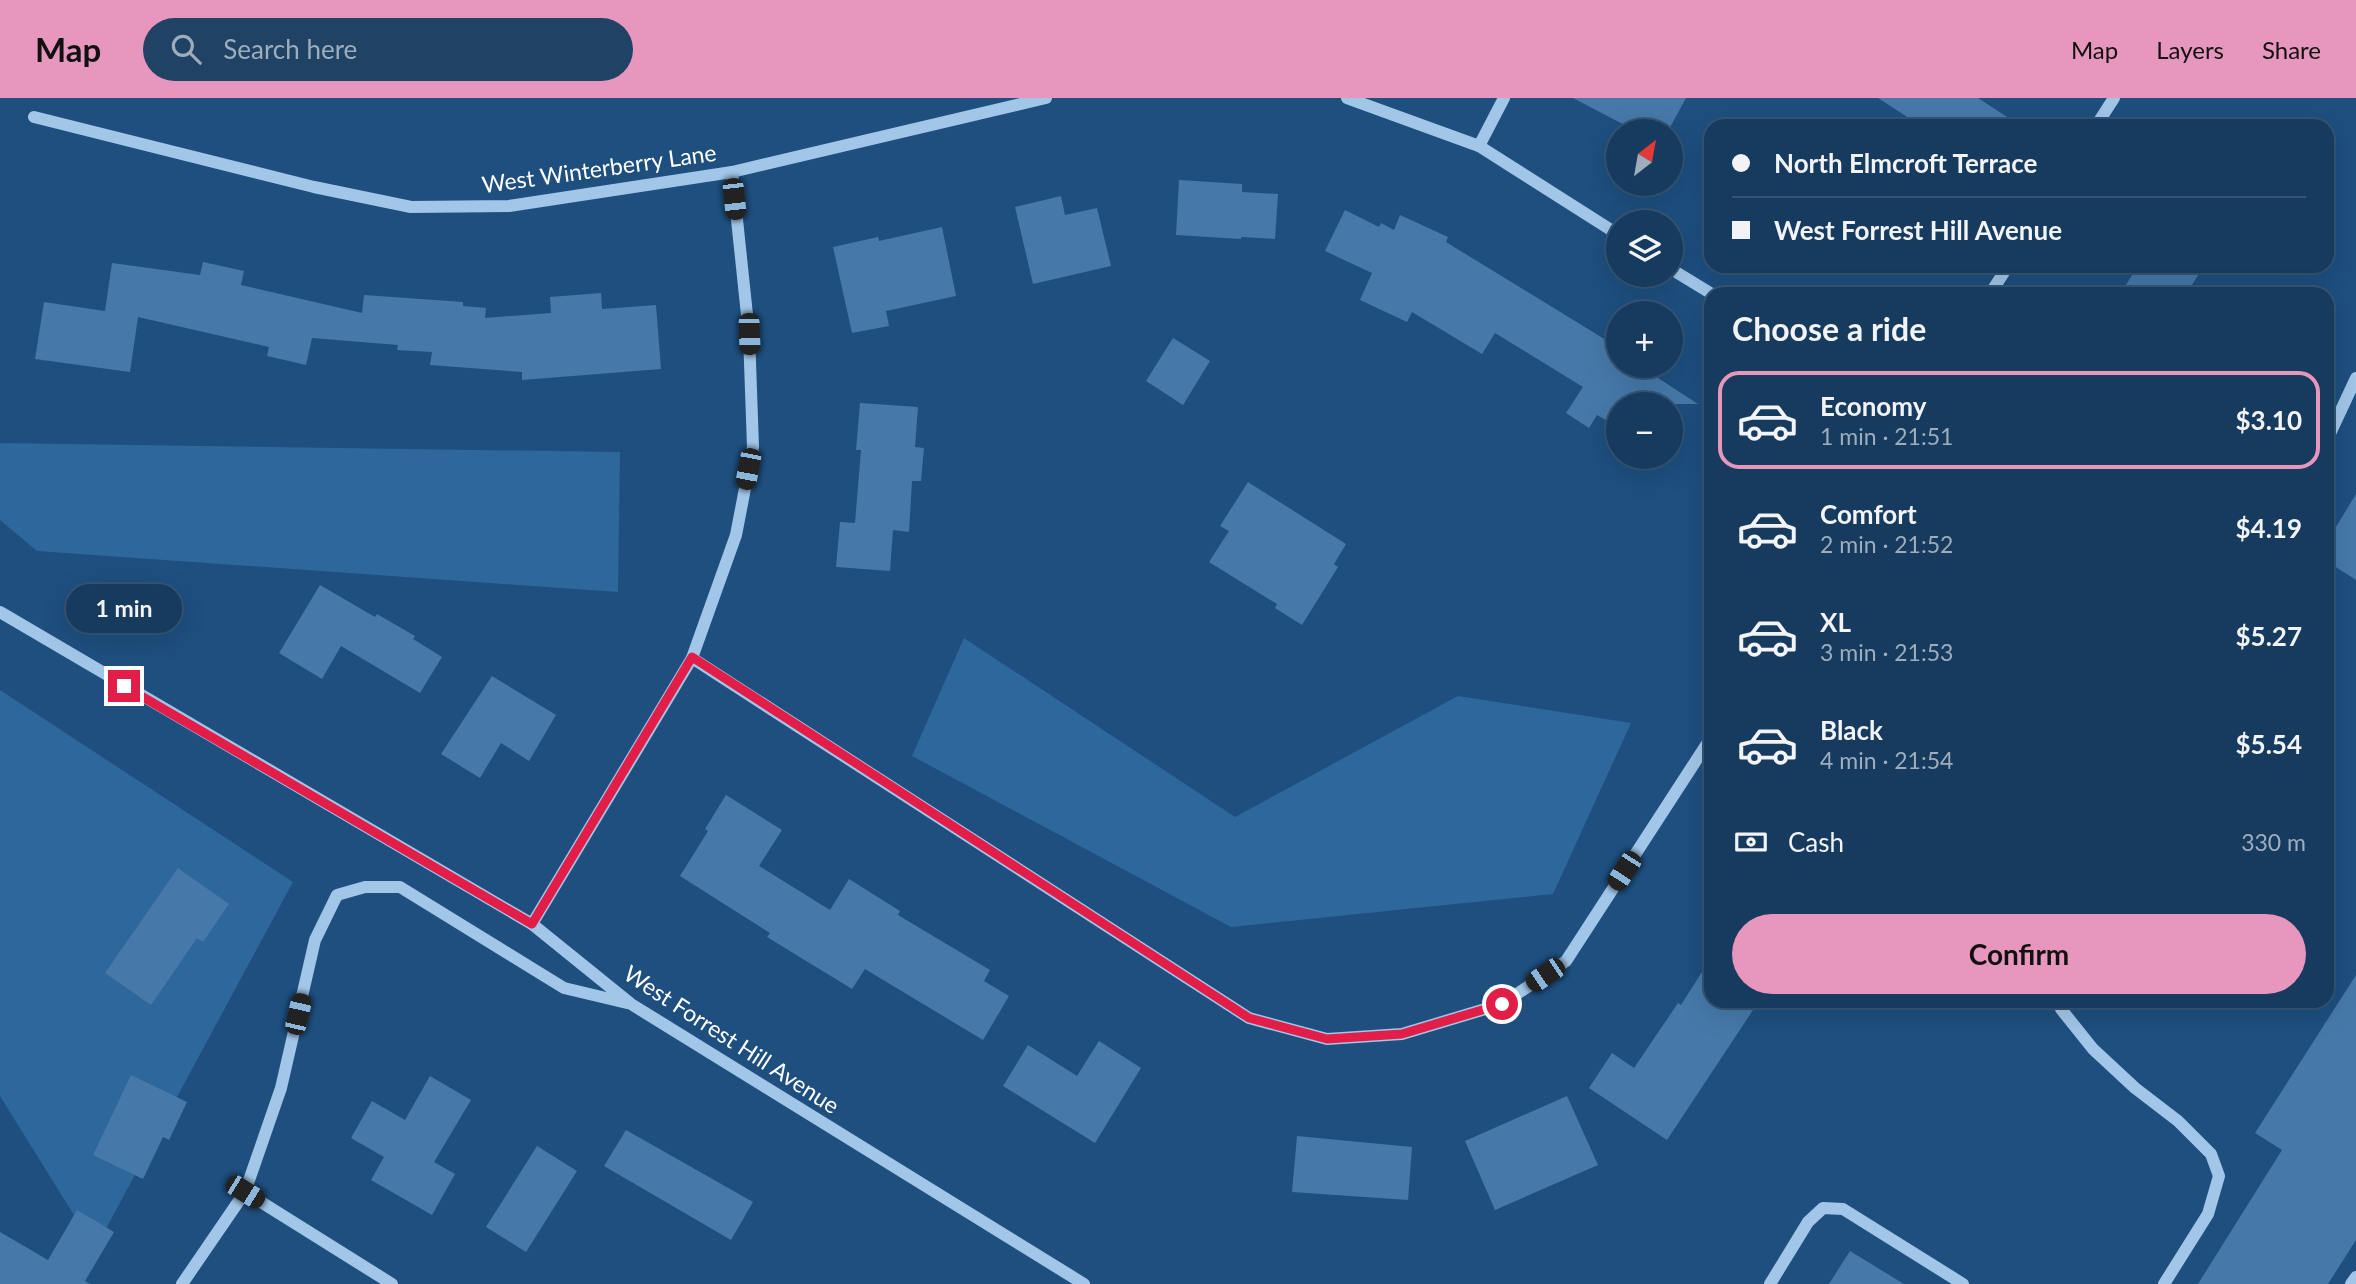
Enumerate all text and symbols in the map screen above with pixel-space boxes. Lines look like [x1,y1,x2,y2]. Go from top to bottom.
search box [143,18,633,81]
text: Map [35,29,101,69]
icon: search [167,30,205,68]
text: Search here [223,33,357,65]
text: Map [2071,35,2118,64]
text: Layers [2156,35,2224,64]
text: Share [2262,35,2321,64]
north arrow [1606,119,1684,196]
map controls [1606,119,1683,469]
street label: West Winterberry Lane [480,138,718,198]
text: North Elmcroft Terrace [1774,147,2037,179]
car [722,177,747,221]
button: layers [1606,210,1683,287]
text: West Forrest Hill Avenue [1774,214,2062,246]
button: + [1606,301,1683,378]
text: Choose a ride [1732,309,1926,348]
car [738,313,761,355]
icon: car [1736,389,1799,452]
text: Economy [1820,390,1926,422]
button: − [1606,392,1683,469]
text: $3.10 [2236,404,2302,436]
text: 1 min · 21:51 [1820,422,1953,450]
car [734,446,763,492]
icon: car [1736,497,1799,560]
text: Comfort [1820,498,1917,530]
text: $4.19 [2236,512,2302,544]
text: 2 min · 21:52 [1820,530,1953,558]
callout: 1 min [66,584,182,634]
text: 1 min [95,594,153,622]
icon: car [1736,605,1799,668]
text: XL [1820,606,1851,638]
text: $5.27 [2236,620,2302,652]
text: 3 min · 21:53 [1820,638,1953,666]
route end [108,670,140,702]
icon: car [1736,713,1799,776]
text: Black [1820,714,1883,746]
text: $5.54 [2236,728,2302,760]
text: 4 min · 21:54 [1820,746,1953,774]
icon: cash [1732,823,1770,861]
text: Cash [1788,826,1844,858]
text: 330 m [2241,828,2306,856]
car [1604,848,1645,894]
button: Confirm [1732,914,2306,994]
car [1522,955,1569,995]
street label: West Forrest Hill Avenue [619,959,845,1119]
route start [1486,988,1518,1020]
car [284,991,313,1037]
car [222,1172,269,1212]

